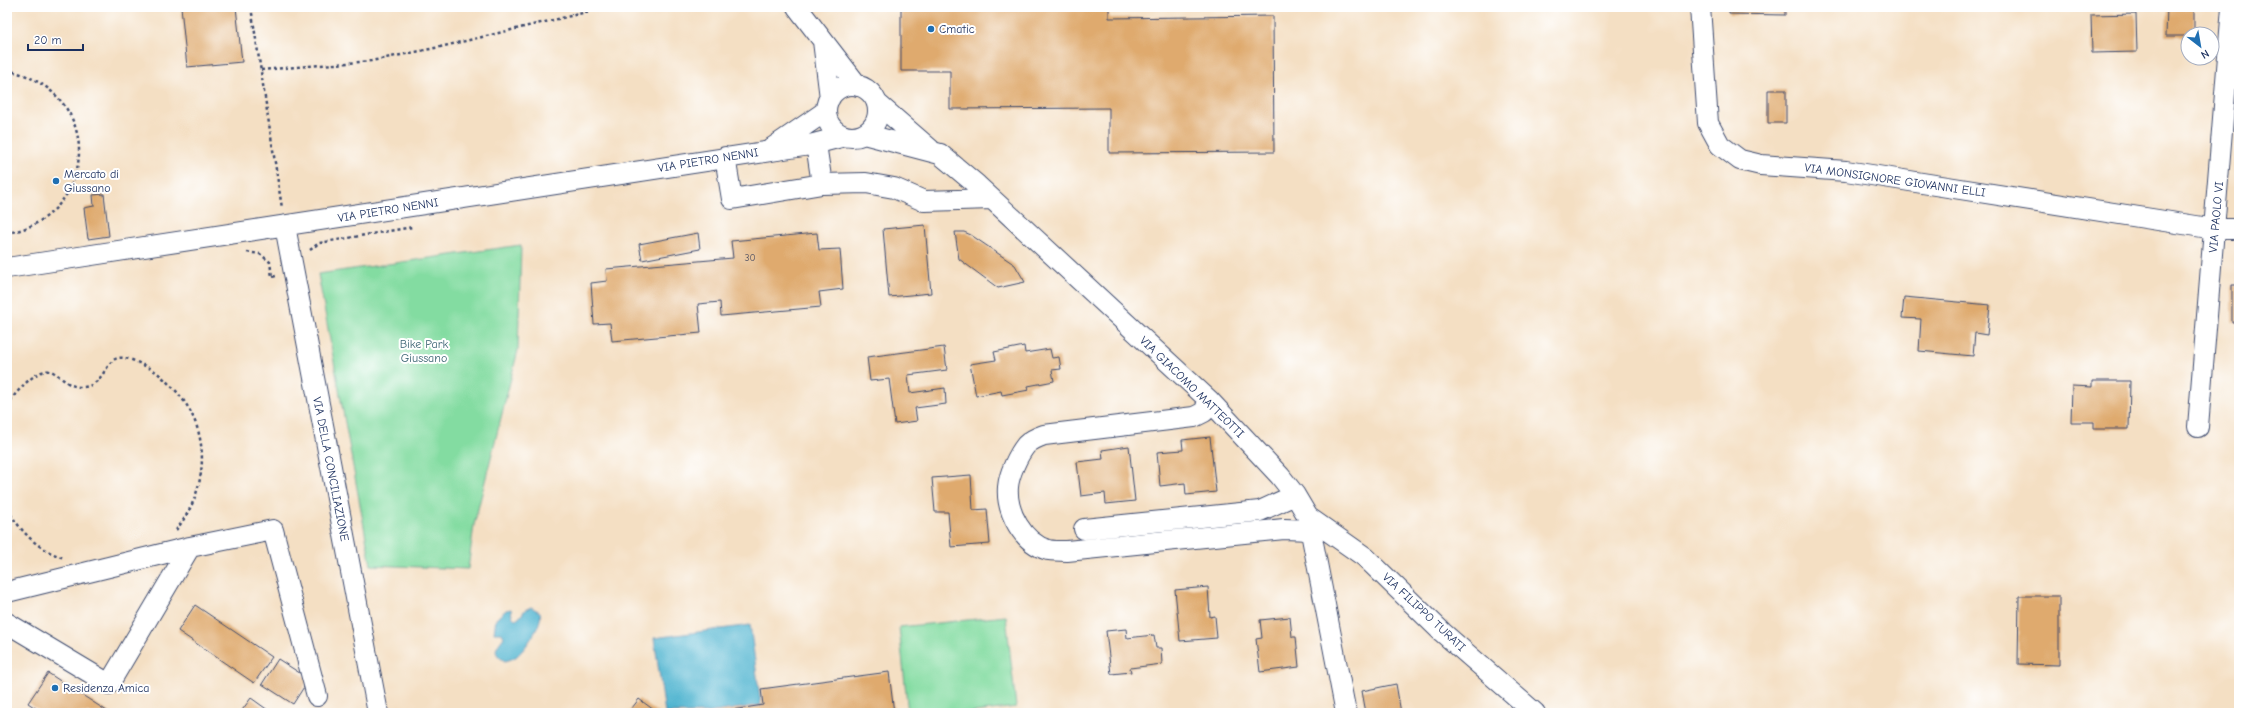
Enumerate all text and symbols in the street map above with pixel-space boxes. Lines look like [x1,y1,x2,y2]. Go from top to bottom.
place label: Cmatic [939,22,975,36]
marker: Cmatic [926,24,936,34]
scale bar [28,26,83,52]
north arrow [2180,26,2220,66]
text: 20 m [34,33,62,47]
text: N [2198,47,2211,62]
street label: VIA PIETRO NENNI [657,145,760,175]
street label: VIA MONSIGNORE GIOVANNI ELLI [1803,160,1987,200]
place label: Mercato di Giussano [64,167,119,195]
marker: Mercato di Giussano [51,176,61,186]
street label: VIA PAOLO VI [2206,180,2226,253]
street label: VIA PIETRO NENNI [337,195,440,225]
house number: 30 [744,252,756,264]
street label: VIA GIACOMO MATTEOTTI [1137,333,1247,441]
park label: Bike Park Giussano [400,337,449,365]
street label: VIA DELLA CONCILIAZIONE [310,396,352,542]
street label: VIA FILIPPO TURATI [1380,570,1469,654]
place label: Residenza Amica [63,681,149,695]
marker: Residenza Amica [50,683,60,693]

